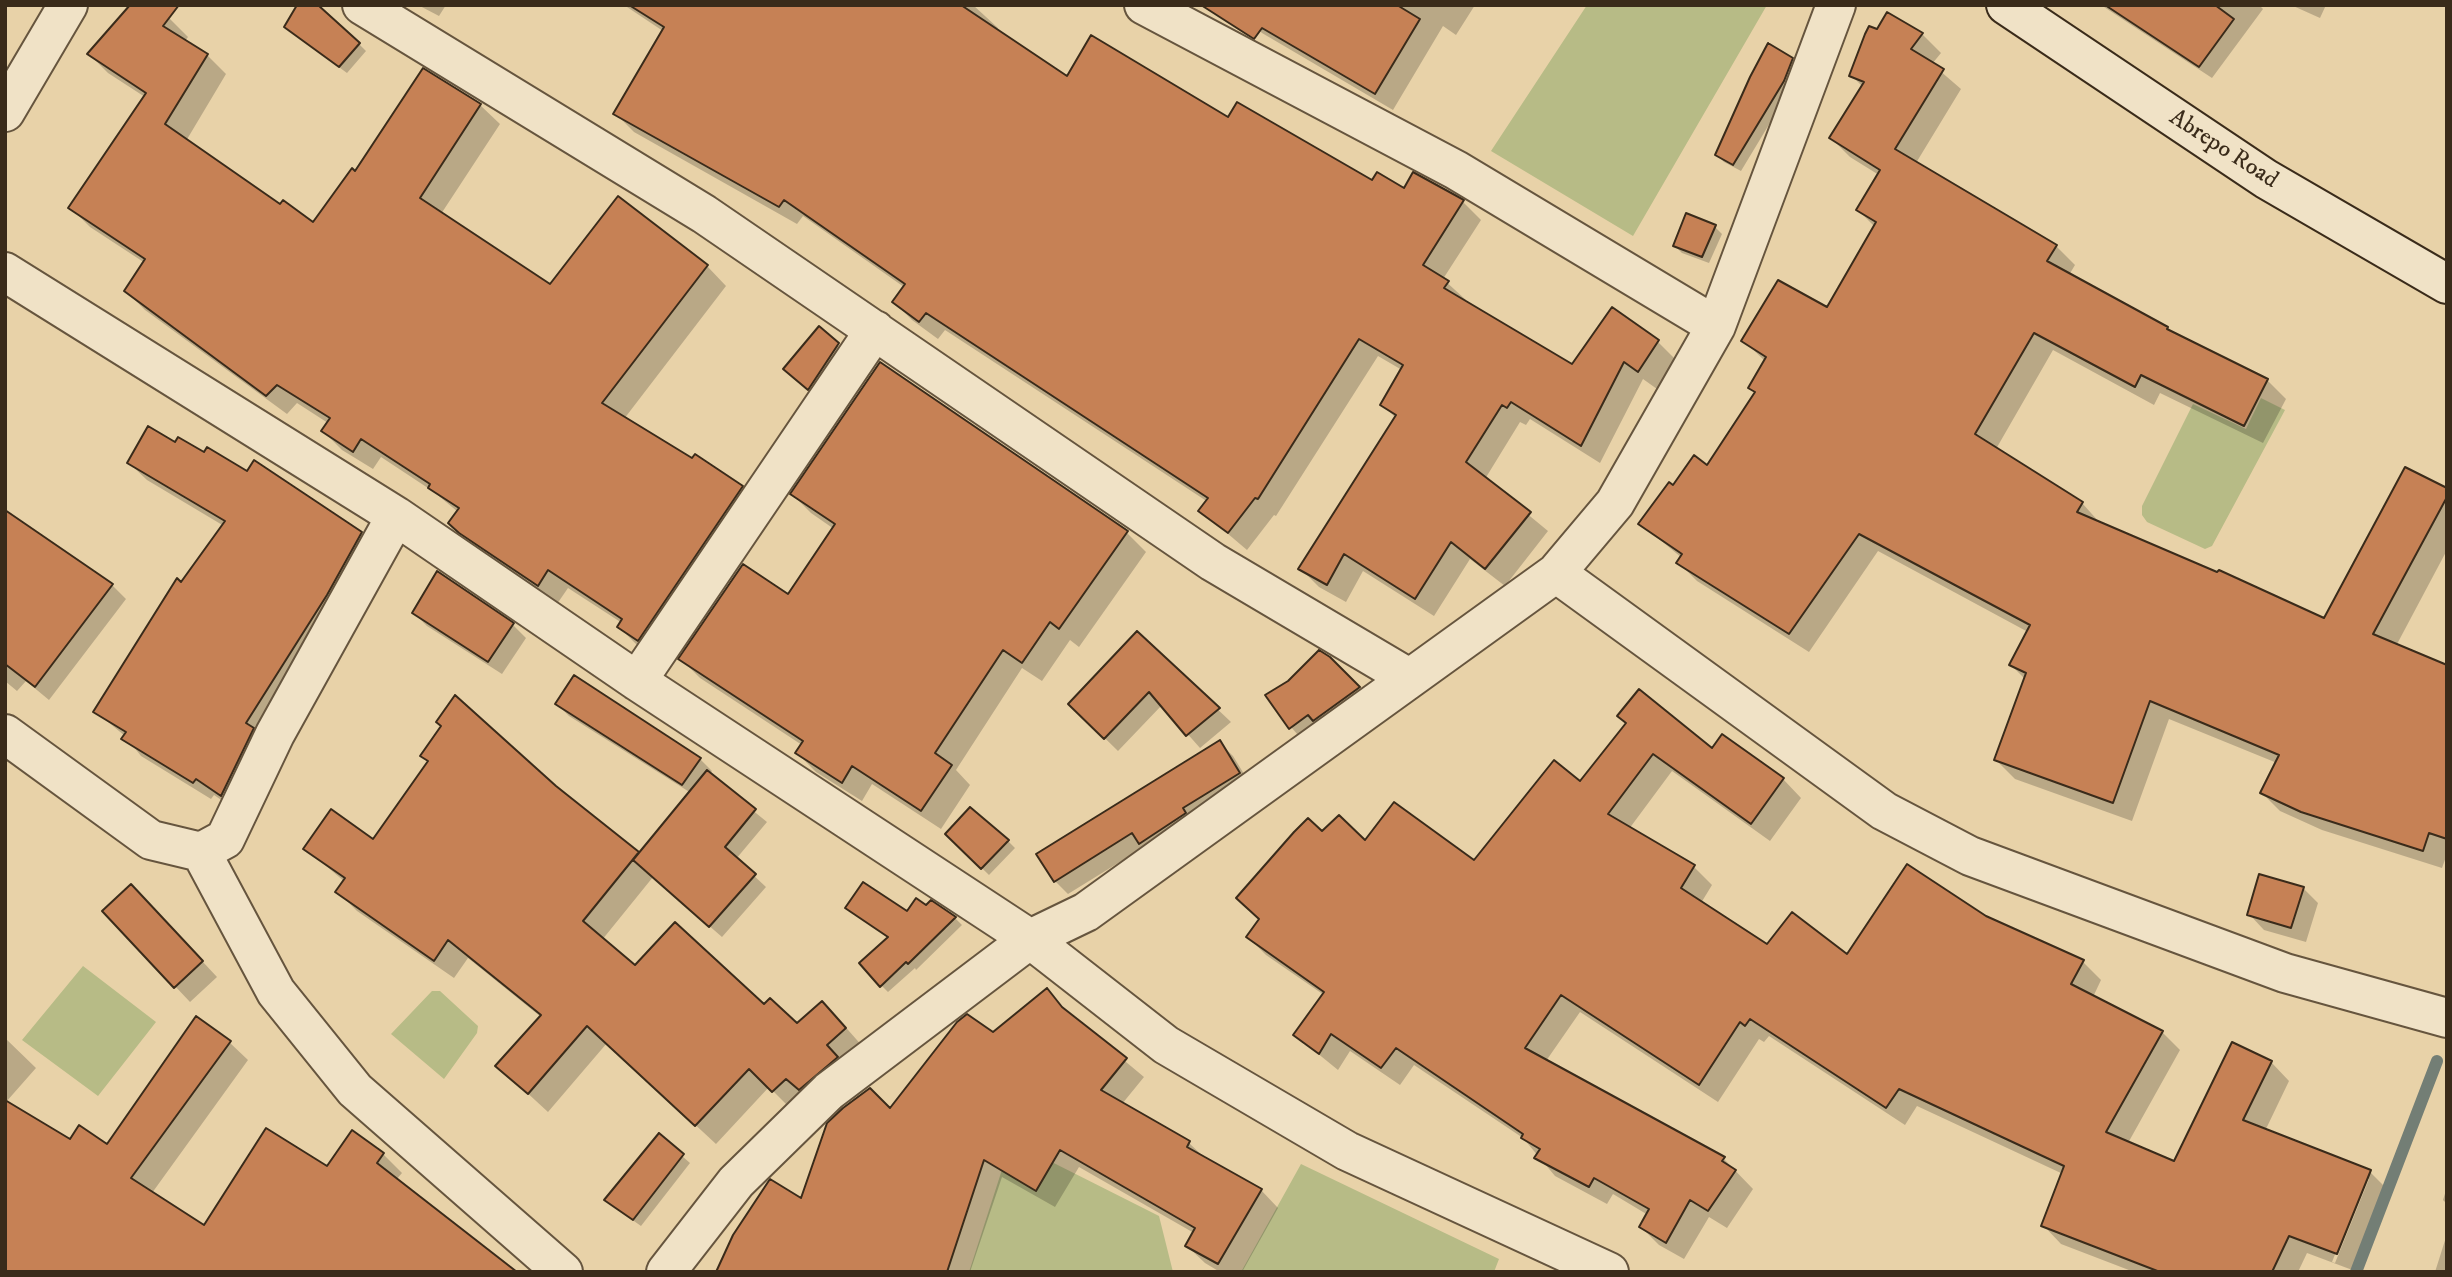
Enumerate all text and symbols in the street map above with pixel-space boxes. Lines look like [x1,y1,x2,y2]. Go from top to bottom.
street label: Abrepo Road [2163,104,2283,196]

